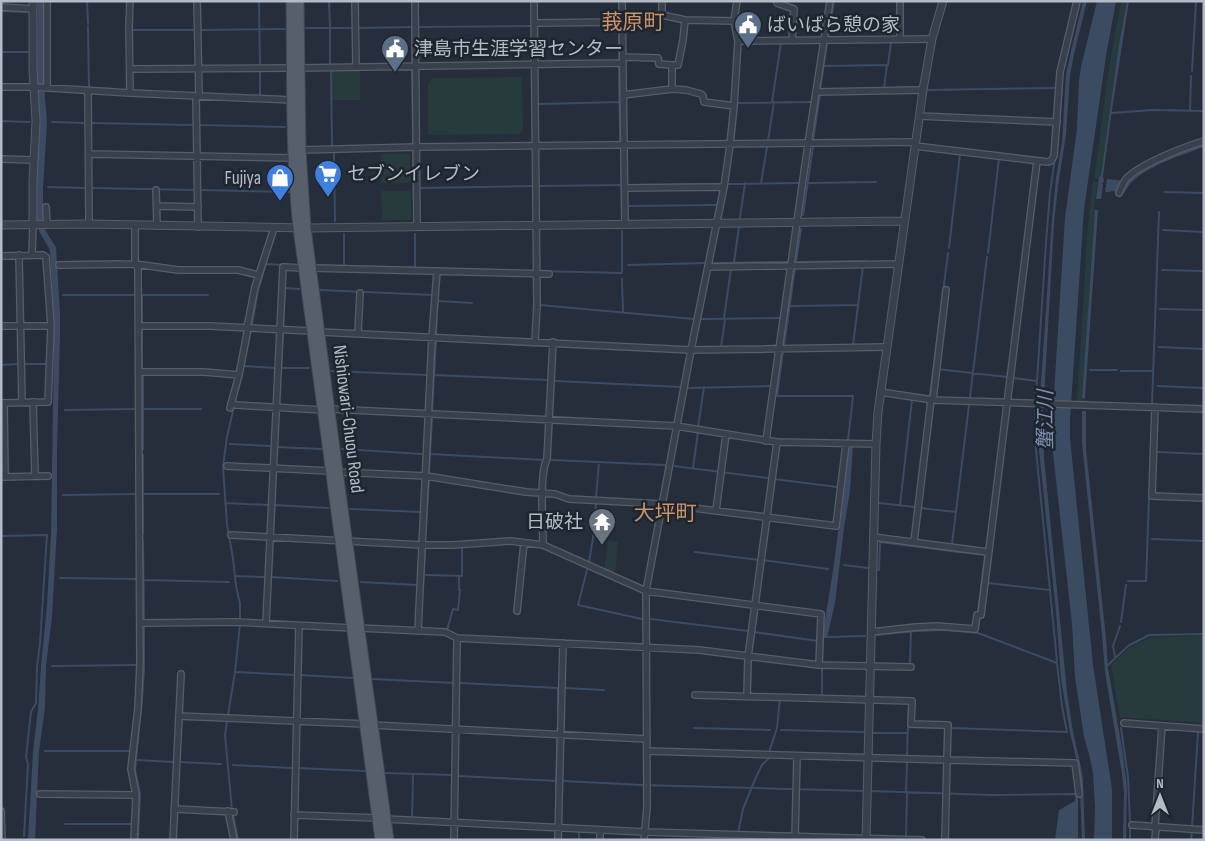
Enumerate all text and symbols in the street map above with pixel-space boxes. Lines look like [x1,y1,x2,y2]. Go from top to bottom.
district label: 莪原町 [602,10,665,35]
public building icon: ばいばら憩の家 [733,10,763,49]
place label: ばいばら憩の家 [767,14,900,37]
public building icon: 津島市生涯学習センター [380,34,410,73]
place label: 津島市生涯学習センター [414,38,623,61]
supermarket icon: セブンイレブン [313,159,343,198]
shop icon: Fujiya [265,163,295,202]
place label: セブンイレブン [347,163,480,186]
place label: Fujiya [225,167,261,190]
street label: Nishiowari-Chuou Road [328,344,368,494]
water label: 蟹江川 [1034,388,1058,450]
district label: 大坪町 [634,501,697,526]
temple icon: 日破社 [587,507,617,546]
place label: 日破社 [526,511,583,534]
north arrow [1135,771,1185,821]
text: N [1156,775,1164,792]

